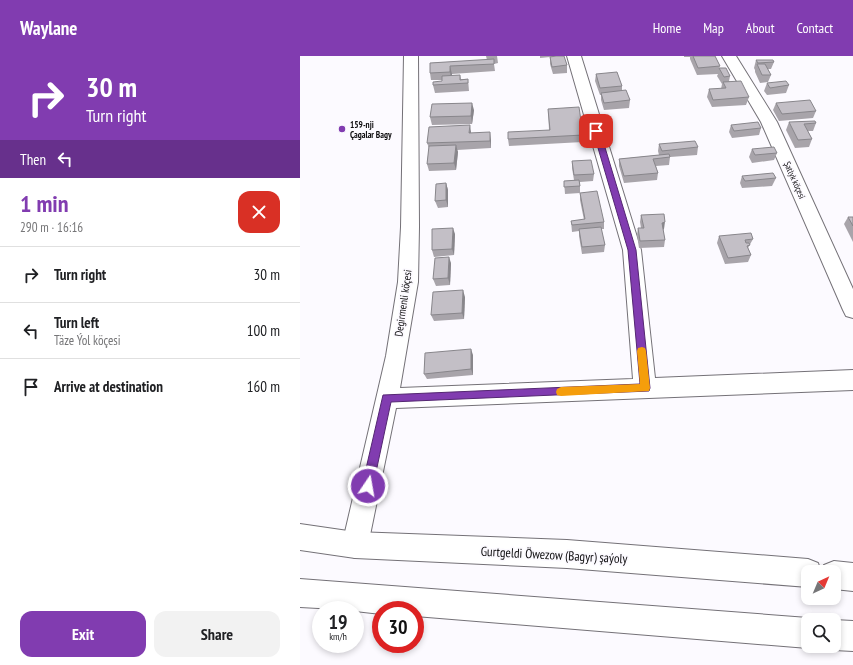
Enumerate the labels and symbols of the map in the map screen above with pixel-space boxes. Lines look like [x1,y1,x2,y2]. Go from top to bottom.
pin [579,114,613,148]
place label: 159-nji Çagalar Bagy [350,119,392,140]
marker: 159-nji Çagalar Bagy [337,124,347,134]
street label: Şatlyk köçesi [782,160,808,200]
street label: Degirmenli köçesi [391,269,415,337]
position arrow [347,465,389,507]
street label: Gurtgeldi Öwezow (Bagyr) şaýoly [480,543,628,567]
north arrow [801,565,841,605]
speed limit sign: 30 [372,601,424,653]

